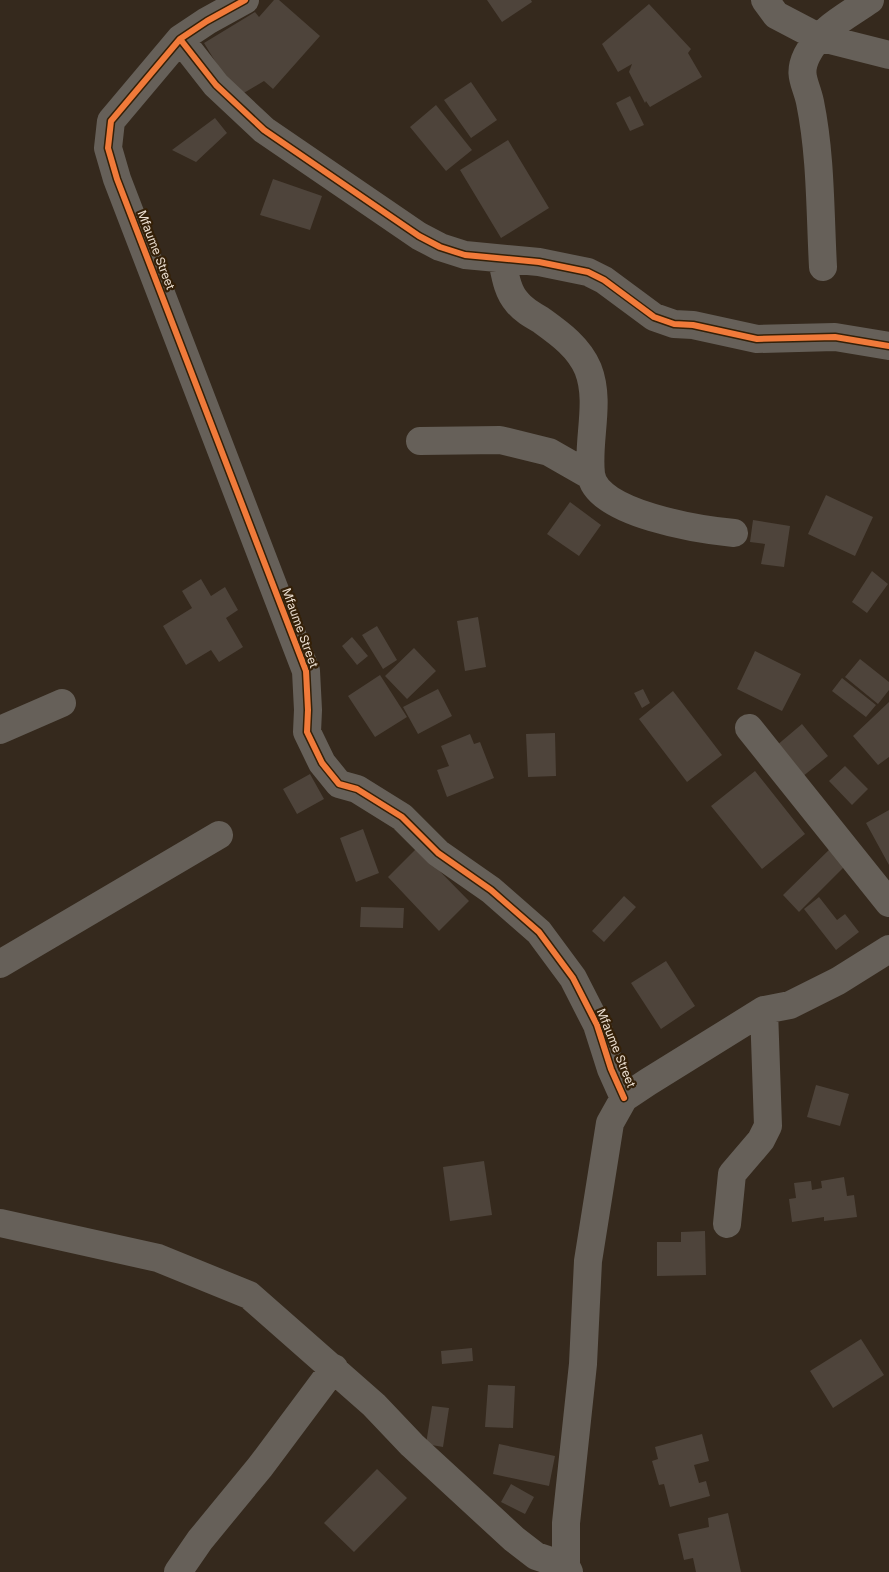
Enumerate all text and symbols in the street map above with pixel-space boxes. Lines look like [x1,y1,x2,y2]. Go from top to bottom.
street label: Mfaume Street [134,208,178,292]
street label: Mfaume Street [279,586,322,670]
street label: Mfaume Street [594,1006,639,1089]

